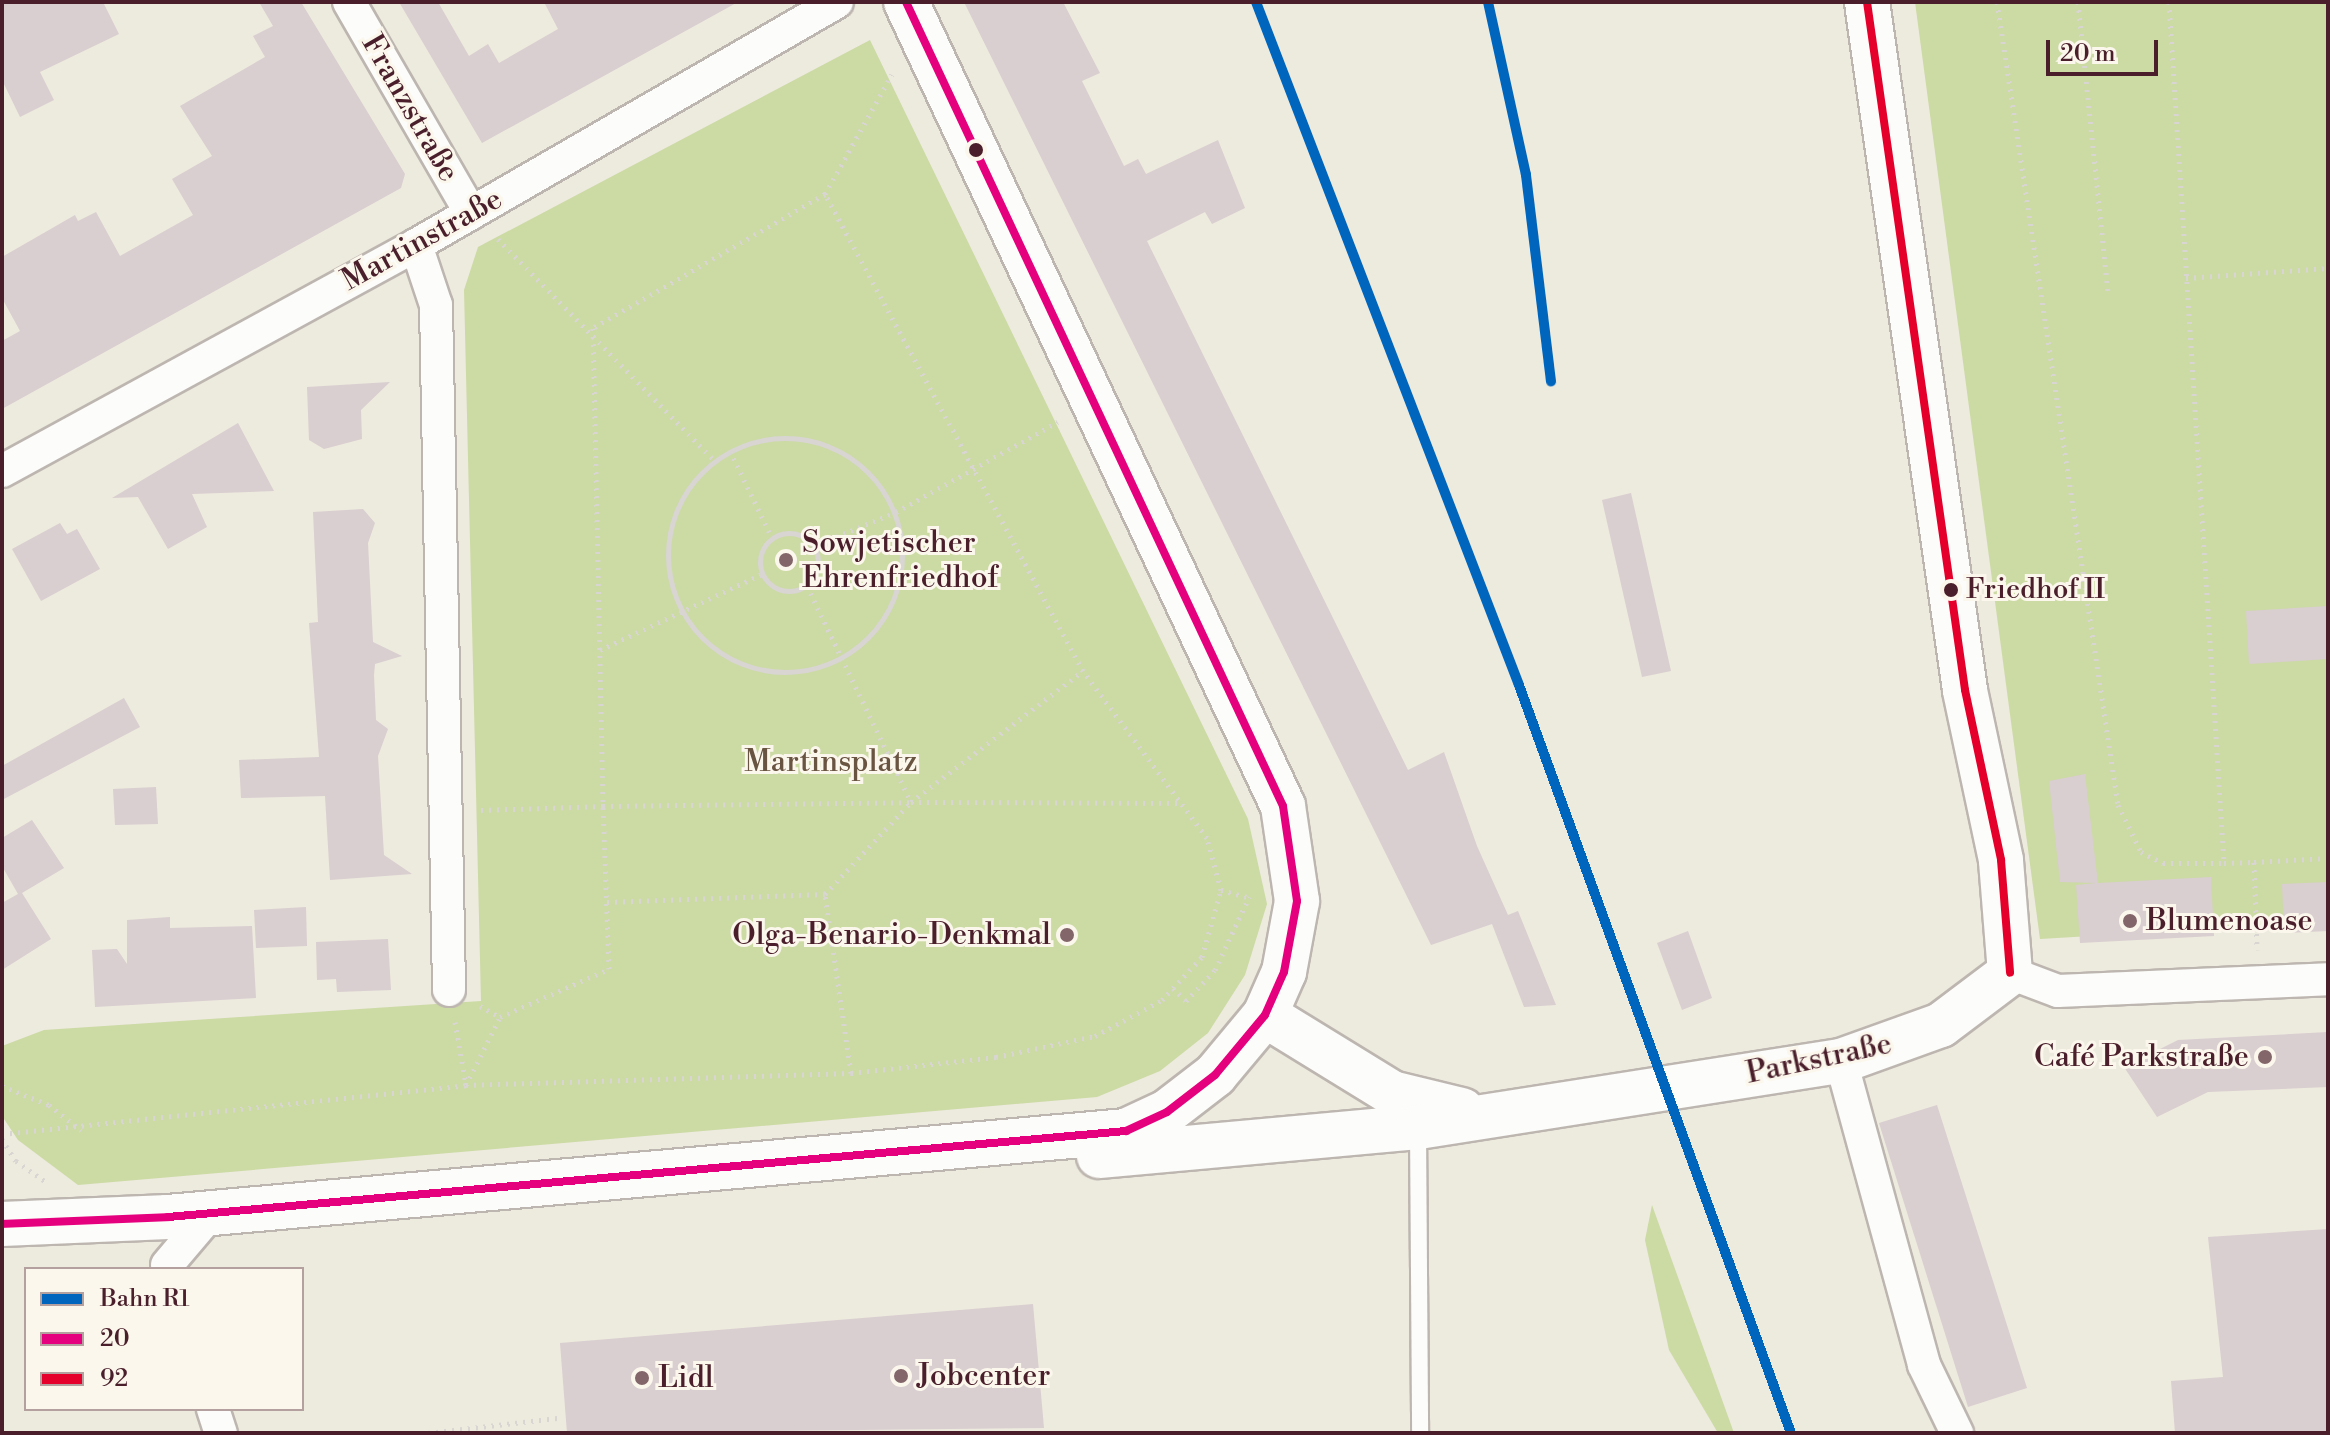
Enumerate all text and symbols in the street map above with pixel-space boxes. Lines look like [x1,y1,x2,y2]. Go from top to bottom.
scale bar [2050,24,2162,74]
street label: Franzstraße [353,28,467,188]
text: 20 m [2060,39,2116,69]
unlabelled marker [968,142,984,158]
street label: Martinstraße [335,181,509,299]
place label: Sowjetischer Ehrenfriedhof [802,525,998,596]
marker: Sowjetischer Ehrenfriedhof [777,551,795,569]
place label: Friedhof II [1966,573,2105,607]
marker: Friedhof II [1943,582,1959,598]
park label: Martinsplatz [744,744,918,780]
place label: Blumenoase [2146,903,2313,939]
marker: Blumenoase [2121,912,2139,930]
place label: Olga-Benario-Denkmal [732,917,1051,953]
marker: Olga-Benario-Denkmal [1058,926,1076,944]
street label: Parkstraße [1743,1026,1895,1092]
place label: Café Parkstraße [2034,1039,2249,1075]
marker: Café Parkstraße [2256,1048,2274,1066]
legend [24,1267,304,1411]
text: Bahn R1 [100,1284,190,1314]
text: 20 [100,1324,130,1354]
place label: Jobcenter [917,1358,1050,1394]
place label: Lidl [658,1360,714,1396]
text: 92 [100,1364,128,1394]
marker: Jobcenter [892,1367,910,1385]
marker: Lidl [633,1369,651,1387]

